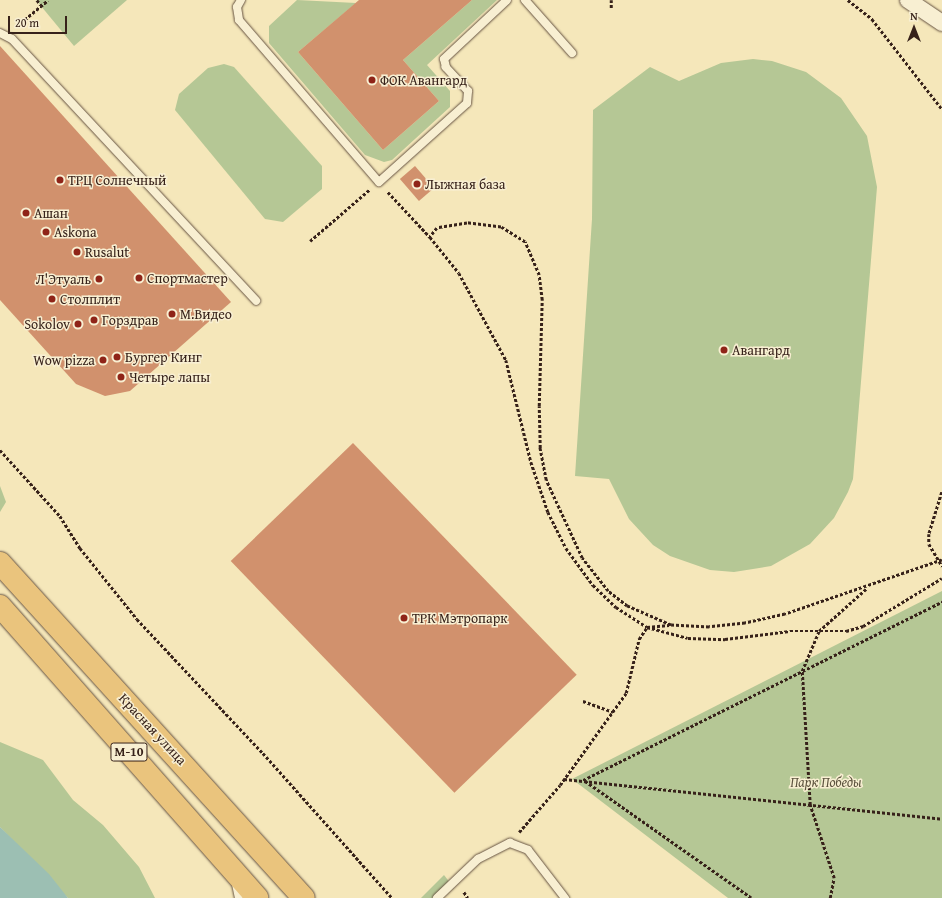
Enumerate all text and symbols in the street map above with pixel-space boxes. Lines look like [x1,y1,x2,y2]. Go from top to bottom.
scale bar [10,8,69,34]
north arrow [894,8,934,48]
text: N [910,8,918,24]
text: 20 m [15,14,39,31]
place label: ФОК Авангард [380,72,467,88]
marker: ФОК Авангард [367,75,377,85]
place label: ТРЦ Солнечный [68,172,166,188]
marker: ТРЦ Солнечный [55,175,65,185]
place label: Лыжная база [425,176,505,192]
marker: Лыжная база [412,179,422,189]
place label: Ашан [34,205,68,221]
marker: Ашан [21,208,31,218]
place label: Askona [54,224,96,240]
marker: Askona [41,227,51,237]
place label: Rusalut [85,244,129,260]
marker: Rusalut [72,247,82,257]
place label: Спортмастер [147,270,228,286]
place label: Л'Этуаль [36,271,91,287]
marker: Спортмастер [134,273,144,283]
marker: Л'Этуаль [94,274,104,284]
place label: Столплит [60,291,120,307]
marker: Столплит [47,294,57,304]
place label: М.Видео [180,306,232,322]
marker: М.Видео [167,309,177,319]
place label: Горздрав [102,312,158,328]
marker: Горздрав [89,315,99,325]
place label: Sokolov [24,316,70,332]
marker: Sokolov [73,319,83,329]
place label: Авангард [732,342,790,358]
marker: Авангард [719,345,729,355]
place label: Бургер Кинг [125,349,202,365]
place label: Wow pizza [33,352,95,368]
marker: Бургер Кинг [112,352,122,362]
marker: Wow pizza [98,355,108,365]
place label: Четыре лапы [129,369,210,385]
marker: Четыре лапы [116,372,126,382]
place label: ТРК Мэтропарк [412,610,508,626]
marker: ТРК Мэтропарк [399,613,409,623]
street label: Красная улица [116,690,190,768]
road number: М-10 [110,741,148,763]
park label: Парк Победы [790,774,862,790]

